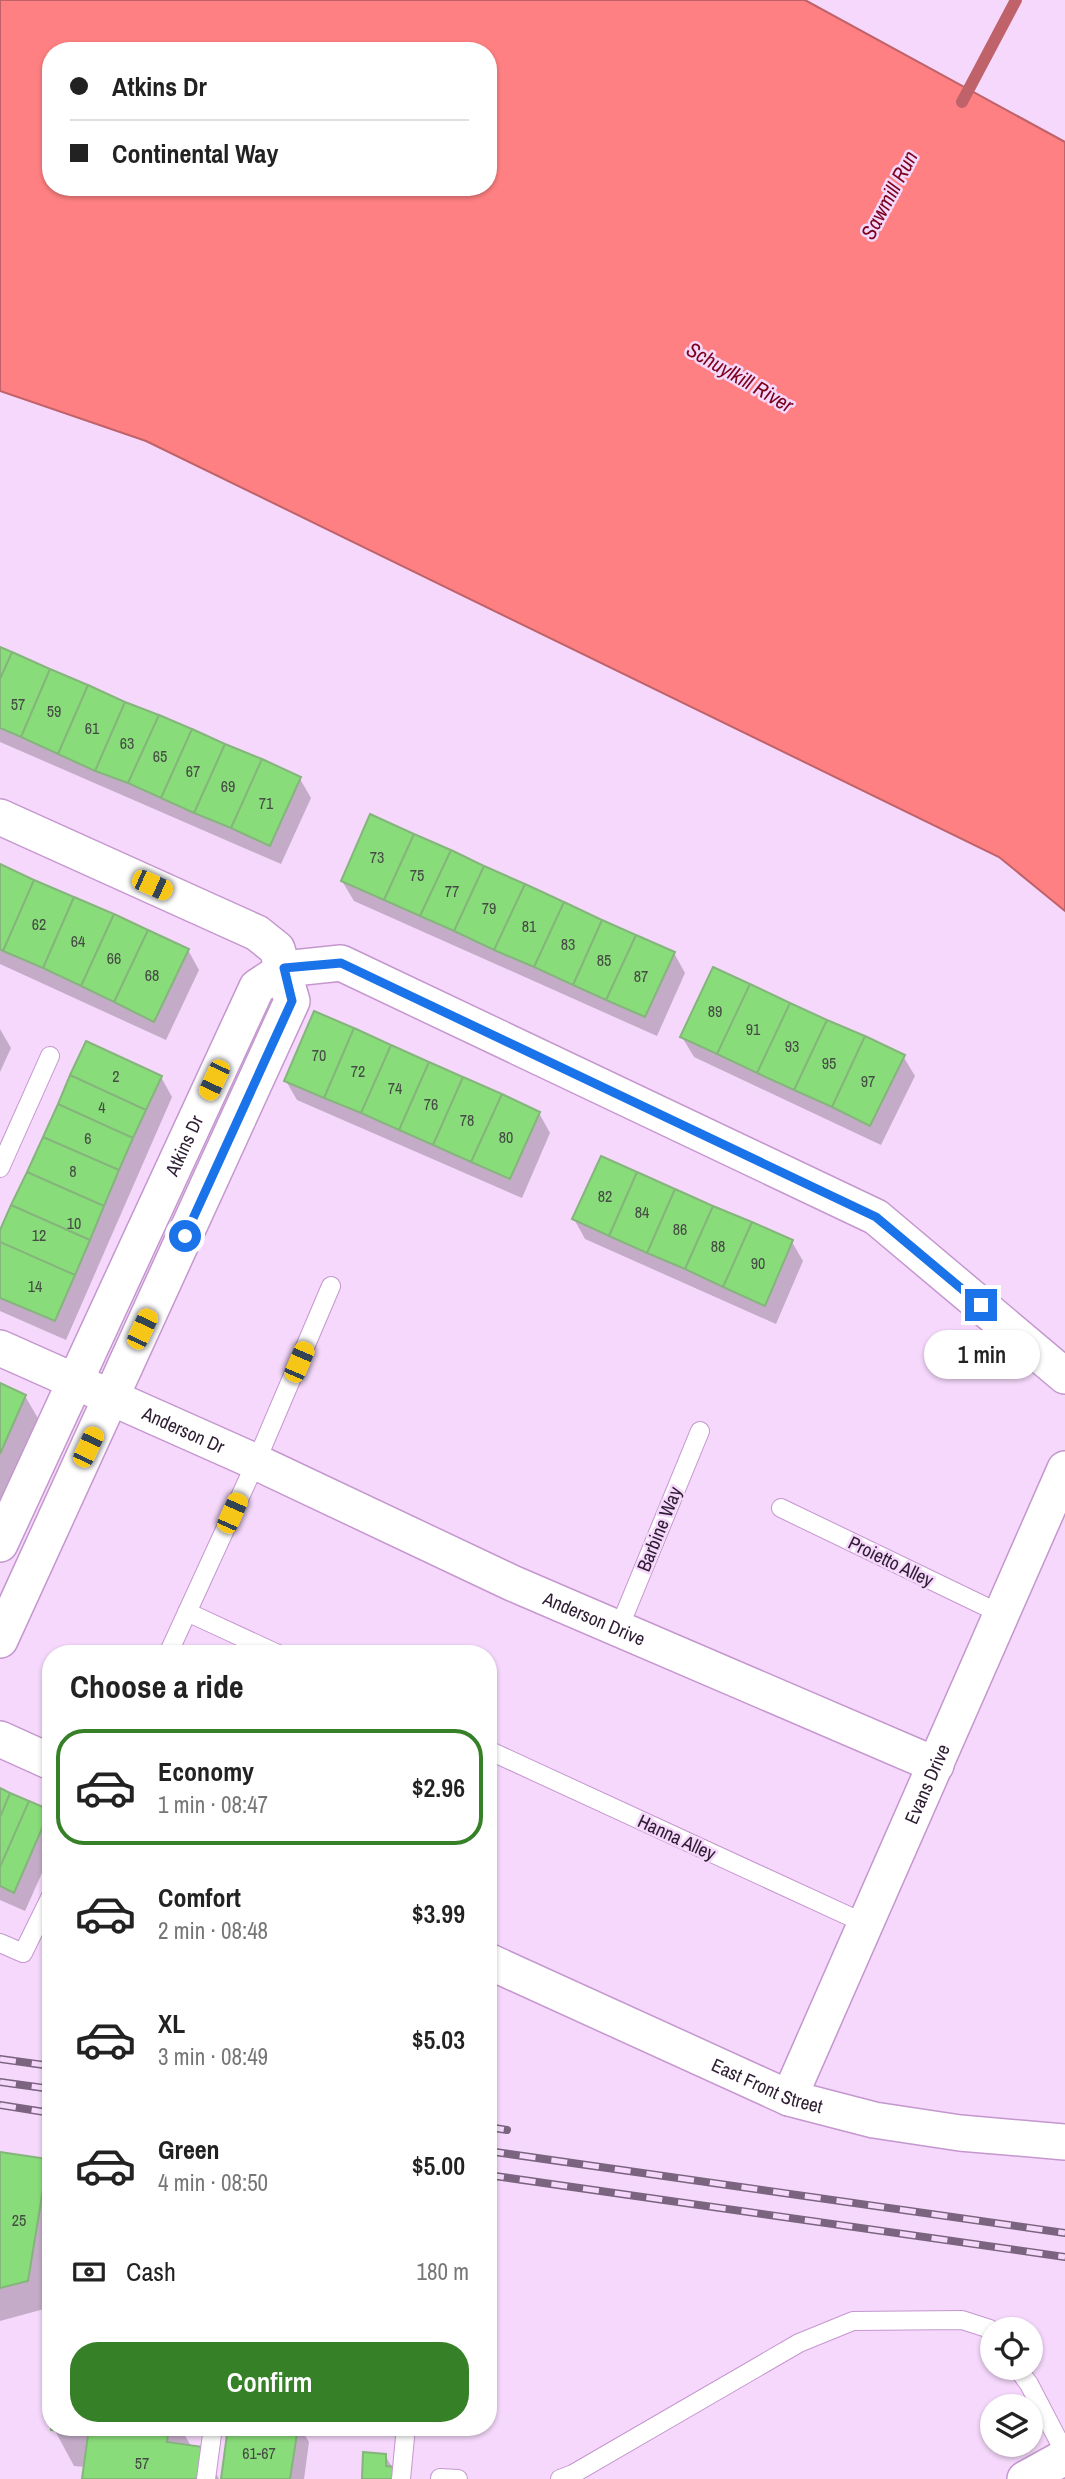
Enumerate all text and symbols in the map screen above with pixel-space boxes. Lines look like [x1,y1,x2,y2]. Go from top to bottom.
text: Atkins Dr [112,69,207,104]
text: Continental Way [112,136,278,171]
water label: Sawmill Run [854,146,924,244]
water label: Schuylkill River [681,335,800,420]
house number: 57 [11,693,25,715]
house number: 59 [47,700,61,722]
house number: 61 [85,717,100,739]
house number: 63 [120,732,134,754]
house number: 65 [153,745,167,767]
house number: 67 [186,760,200,782]
house number: 69 [221,775,235,797]
house number: 71 [259,792,274,814]
house number: 73 [370,846,384,868]
house number: 75 [410,864,424,886]
car [129,867,176,903]
house number: 77 [445,880,459,902]
house number: 79 [482,897,496,919]
house number: 62 [32,913,46,935]
house number: 81 [522,915,537,937]
house number: 64 [71,930,85,952]
house number: 83 [561,933,575,955]
house number: 66 [107,947,121,969]
house number: 85 [597,949,611,971]
house number: 68 [145,964,159,986]
house number: 87 [634,965,648,987]
house number: 89 [708,1000,722,1022]
house number: 91 [746,1018,761,1040]
house number: 93 [785,1035,799,1057]
house number: 70 [312,1044,326,1066]
house number: 95 [822,1052,836,1074]
car [196,1057,233,1103]
house number: 72 [351,1060,365,1082]
house number: 2 [112,1065,120,1087]
house number: 97 [861,1070,875,1092]
house number: 74 [388,1077,402,1099]
house number: 76 [424,1093,438,1115]
house number: 4 [98,1096,106,1118]
house number: 78 [460,1109,474,1131]
street label: Atkins Dr [158,1110,210,1181]
house number: 80 [499,1126,513,1148]
house number: 6 [84,1127,92,1149]
house number: 8 [69,1160,77,1182]
house number: 82 [598,1185,612,1207]
house number: 84 [635,1201,649,1223]
house number: 10 [67,1212,81,1234]
house number: 86 [673,1218,687,1240]
route start [169,1220,201,1252]
house number: 12 [32,1224,46,1246]
house number: 88 [711,1235,725,1257]
house number: 90 [751,1252,765,1274]
house number: 14 [28,1275,42,1297]
route end [965,1289,997,1321]
car [124,1306,161,1352]
callout: 1 min [923,1330,1039,1378]
car [282,1339,317,1385]
text: 1 min [958,1339,1006,1370]
street label: Anderson Dr [137,1400,230,1460]
car [70,1424,107,1470]
street label: Barbine Way [630,1482,688,1575]
car [214,1490,251,1536]
street label: Proietto Alley [844,1529,938,1593]
street label: Anderson Drive [539,1585,649,1652]
text: Choose a ride [70,1665,244,1708]
street label: Evans Drive [898,1740,956,1828]
text: Economy [158,1754,254,1789]
icon: car [74,1756,137,1819]
text: $2.96 [412,1770,465,1805]
text: 1 min · 08:47 [158,1789,268,1820]
street label: Hanna Alley [634,1808,720,1866]
text: Comfort [158,1880,241,1915]
icon: car [74,1882,137,1945]
text: $3.99 [412,1896,465,1931]
text: 2 min · 08:48 [158,1915,268,1946]
text: XL [158,2006,185,2041]
icon: car [74,2008,137,2071]
text: $5.03 [412,2022,465,2057]
text: 3 min · 08:49 [158,2041,268,2072]
street label: East Front Street [707,2052,826,2119]
text: Green [158,2132,220,2167]
icon: car [74,2134,137,2197]
text: $5.00 [412,2148,465,2183]
text: 4 min · 08:50 [158,2167,268,2198]
house number: 25 [12,2209,26,2231]
icon: cash [70,2253,108,2291]
text: Cash [126,2254,176,2289]
text: 180 m [417,2256,469,2287]
map controls [980,2317,1043,2457]
button: locate [980,2317,1043,2380]
button: Confirm [70,2342,469,2422]
button: layers [980,2394,1043,2457]
house number: 61-67 [242,2442,276,2464]
house number: 57 [135,2452,149,2474]

